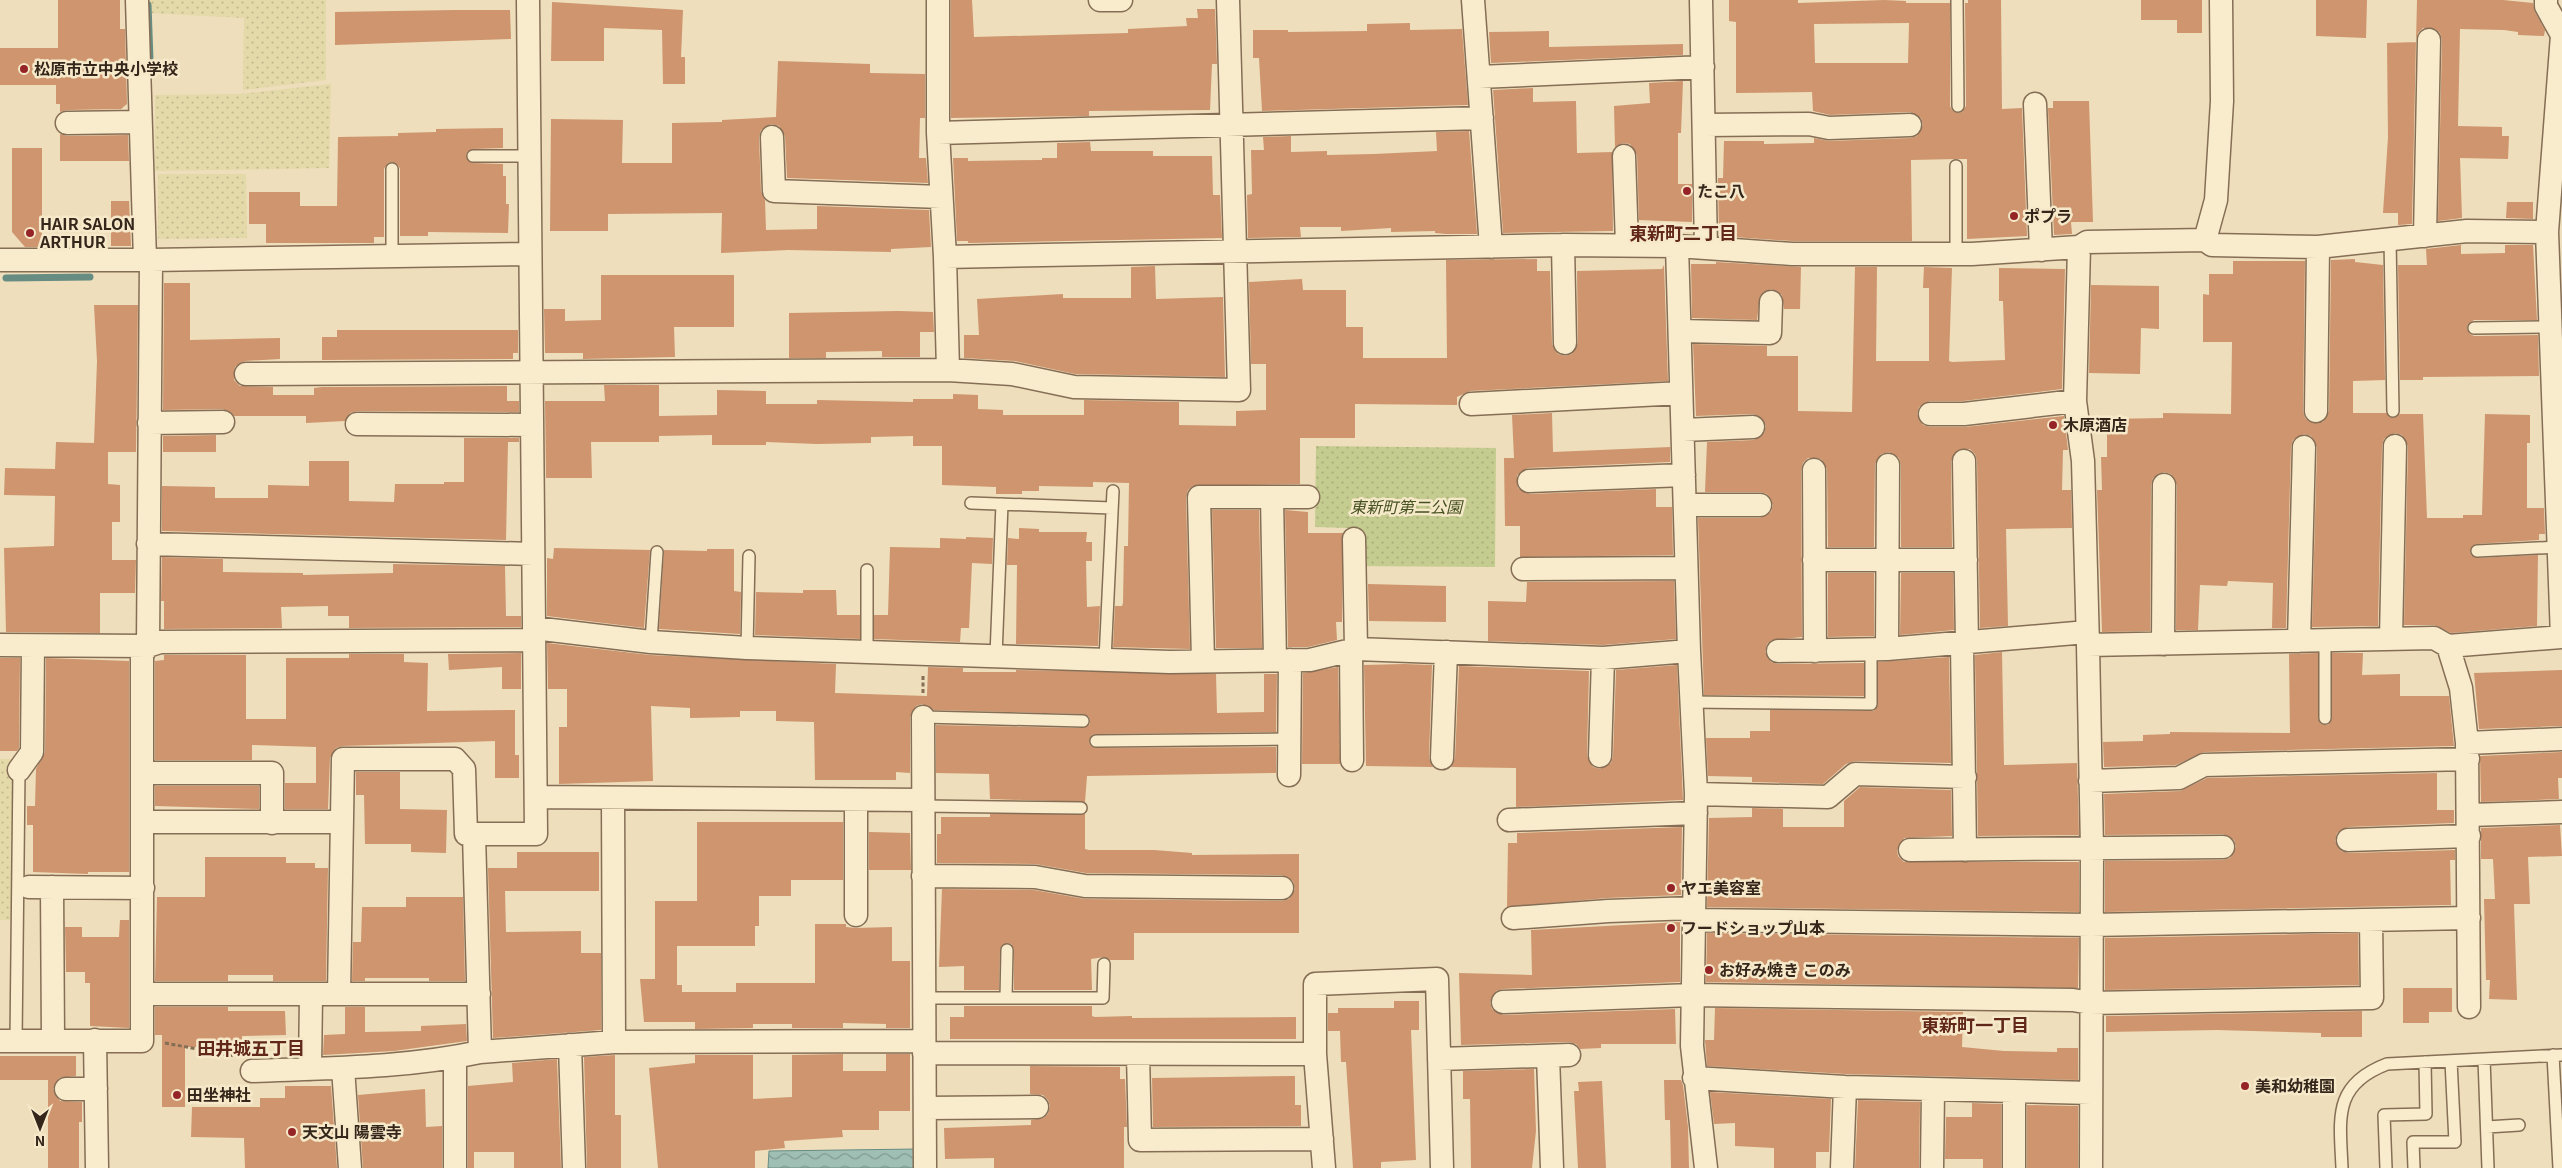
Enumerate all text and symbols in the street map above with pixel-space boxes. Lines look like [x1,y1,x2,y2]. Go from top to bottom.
place label: 松原市立中央小学校 [34,56,178,80]
marker: 松原市立中央小学校 [18,63,30,75]
place label: たこ八 [1697,178,1745,202]
marker: たこ八 [1681,185,1693,197]
place label: ポプラ [2024,203,2072,227]
marker: ポプラ [2008,210,2020,222]
place label: HAIR SALON ARTHUR [39,211,135,253]
district label: 東新町二丁目 [1629,219,1737,245]
marker: HAIR SALON ARTHUR [24,227,36,239]
place label: 木原酒店 [2063,412,2127,436]
marker: 木原酒店 [2047,419,2059,431]
park label: 東新町第二公園 [1350,494,1464,518]
place label: ヤエ美容室 [1681,875,1761,899]
marker: ヤエ美容室 [1665,882,1677,894]
place label: フードショップ山本 [1681,915,1825,939]
marker: フードショップ山本 [1665,922,1677,934]
place label: お好み焼き このみ [1719,957,1851,981]
marker: お好み焼き このみ [1703,964,1715,976]
district label: 東新町一丁目 [1921,1011,2029,1037]
district label: 田井城五丁目 [197,1034,305,1060]
place label: 美和幼稚園 [2255,1073,2335,1097]
marker: 美和幼稚園 [2239,1080,2251,1092]
place label: 田坐神社 [187,1082,251,1106]
marker: 田坐神社 [171,1089,183,1101]
north arrow [15,1103,65,1153]
place label: 天文山 陽雲寺 [302,1119,402,1143]
marker: 天文山 陽雲寺 [286,1126,298,1138]
text: N [35,1132,45,1152]

